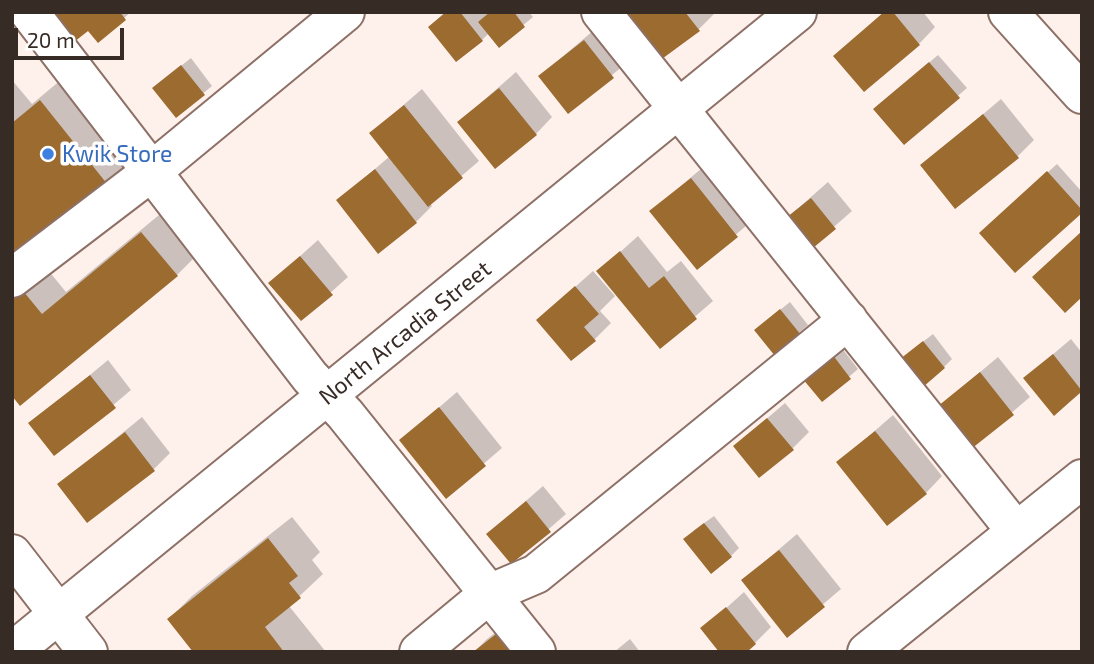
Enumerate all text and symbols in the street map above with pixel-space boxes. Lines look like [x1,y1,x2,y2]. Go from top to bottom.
scale bar [18,14,128,58]
text: 20 m [27,27,75,52]
place label: Kwik Store [62,140,172,168]
marker: Kwik Store [40,146,56,162]
street label: North Arcadia Street [313,255,497,411]

